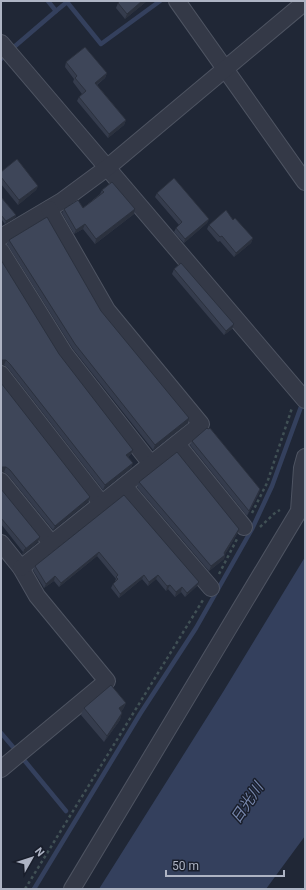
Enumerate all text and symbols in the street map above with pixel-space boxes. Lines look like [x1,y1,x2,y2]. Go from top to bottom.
water label: 日光川 [227,778,268,827]
north arrow [12,838,52,878]
text: N [32,845,47,859]
scale bar [166,852,284,878]
text: 50 m [172,859,199,873]

